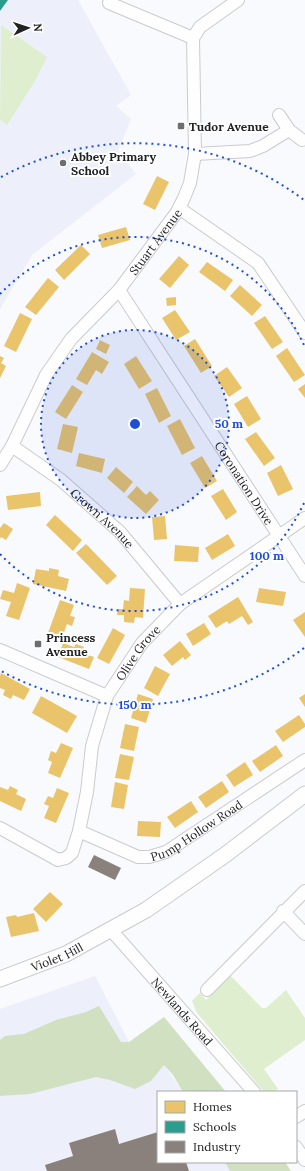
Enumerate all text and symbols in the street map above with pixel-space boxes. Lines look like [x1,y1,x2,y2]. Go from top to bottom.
north arrow [8,8,48,48]
text: N [31,23,45,33]
place label: Tudor Avenue [189,119,269,134]
marker: Tudor Avenue [176,121,186,131]
place label: Abbey Primary School [71,149,156,178]
marker: Abbey Primary School [58,158,68,168]
street label: Stuart Avenue [126,205,185,278]
text: 50 m [215,416,243,431]
centre of rings [128,417,142,431]
street label: Coronation Drive [212,438,277,528]
street label: Crown Avenue [68,485,138,551]
text: 100 m [250,548,284,563]
street label: Olive Grove [112,621,164,683]
place label: Princess Avenue [46,630,96,659]
marker: Princess Avenue [33,639,43,649]
text: 150 m [118,697,152,712]
street label: Pump Hollow Road [148,796,245,864]
street label: Violet Hill [28,939,85,974]
street label: Newlands Road [149,974,216,1048]
legend [157,1091,297,1163]
text: Homes [193,1099,232,1114]
text: Schools [193,1119,237,1134]
text: Industry [193,1139,241,1154]

